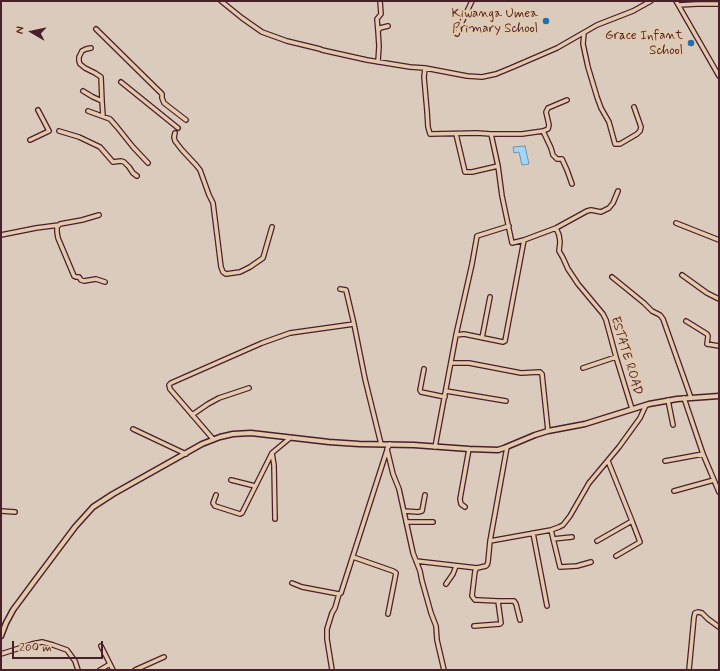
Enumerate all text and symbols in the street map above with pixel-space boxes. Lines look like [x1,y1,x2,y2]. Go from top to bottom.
place label: Kiwanga Umea Primary School [452,6,538,37]
north arrow [12,12,52,52]
marker: Kiwanga Umea Primary School [541,16,551,26]
text: N [13,25,28,35]
place label: Grace Infant School [605,28,683,59]
marker: Grace Infant School [686,38,696,48]
street label: ESTATE ROAD [607,315,645,397]
scale bar [14,633,105,659]
text: 200 m [19,640,52,656]

